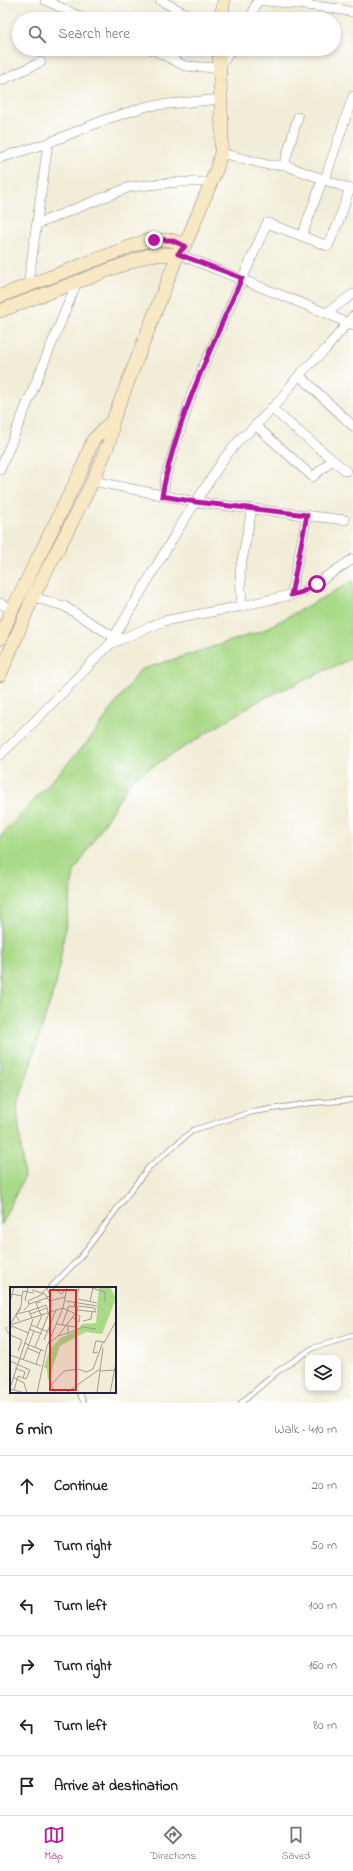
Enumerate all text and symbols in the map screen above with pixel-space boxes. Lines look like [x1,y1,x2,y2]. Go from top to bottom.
search box [12,12,341,56]
icon: search [26,23,48,45]
text: Search here [58,23,130,45]
route end [145,231,163,249]
route start [308,575,326,593]
inset map [10,1287,116,1393]
map controls [305,1355,341,1391]
button: layers [305,1355,341,1391]
text: 6 min [16,1417,52,1442]
text: Walk · 410 m [274,1420,337,1439]
icon: ahead [16,1475,38,1497]
text: Continue [54,1475,108,1497]
text: 20 m [312,1476,337,1495]
icon: right [16,1535,38,1557]
text: Turn right [54,1535,112,1557]
text: 50 m [311,1536,337,1555]
icon: left [16,1595,38,1617]
text: Turn left [54,1595,107,1617]
text: 100 m [308,1596,337,1615]
icon: right [16,1655,38,1677]
text: Turn right [54,1655,112,1677]
text: 160 m [308,1656,337,1675]
icon: left [16,1715,38,1737]
text: Turn left [54,1715,107,1737]
text: 80 m [313,1716,337,1735]
icon: arrive [16,1775,38,1797]
text: Arrive at destination [54,1775,178,1797]
tab: Map [43,1824,65,1864]
tab: Directions [150,1824,196,1864]
tab: Saved [282,1824,310,1864]

